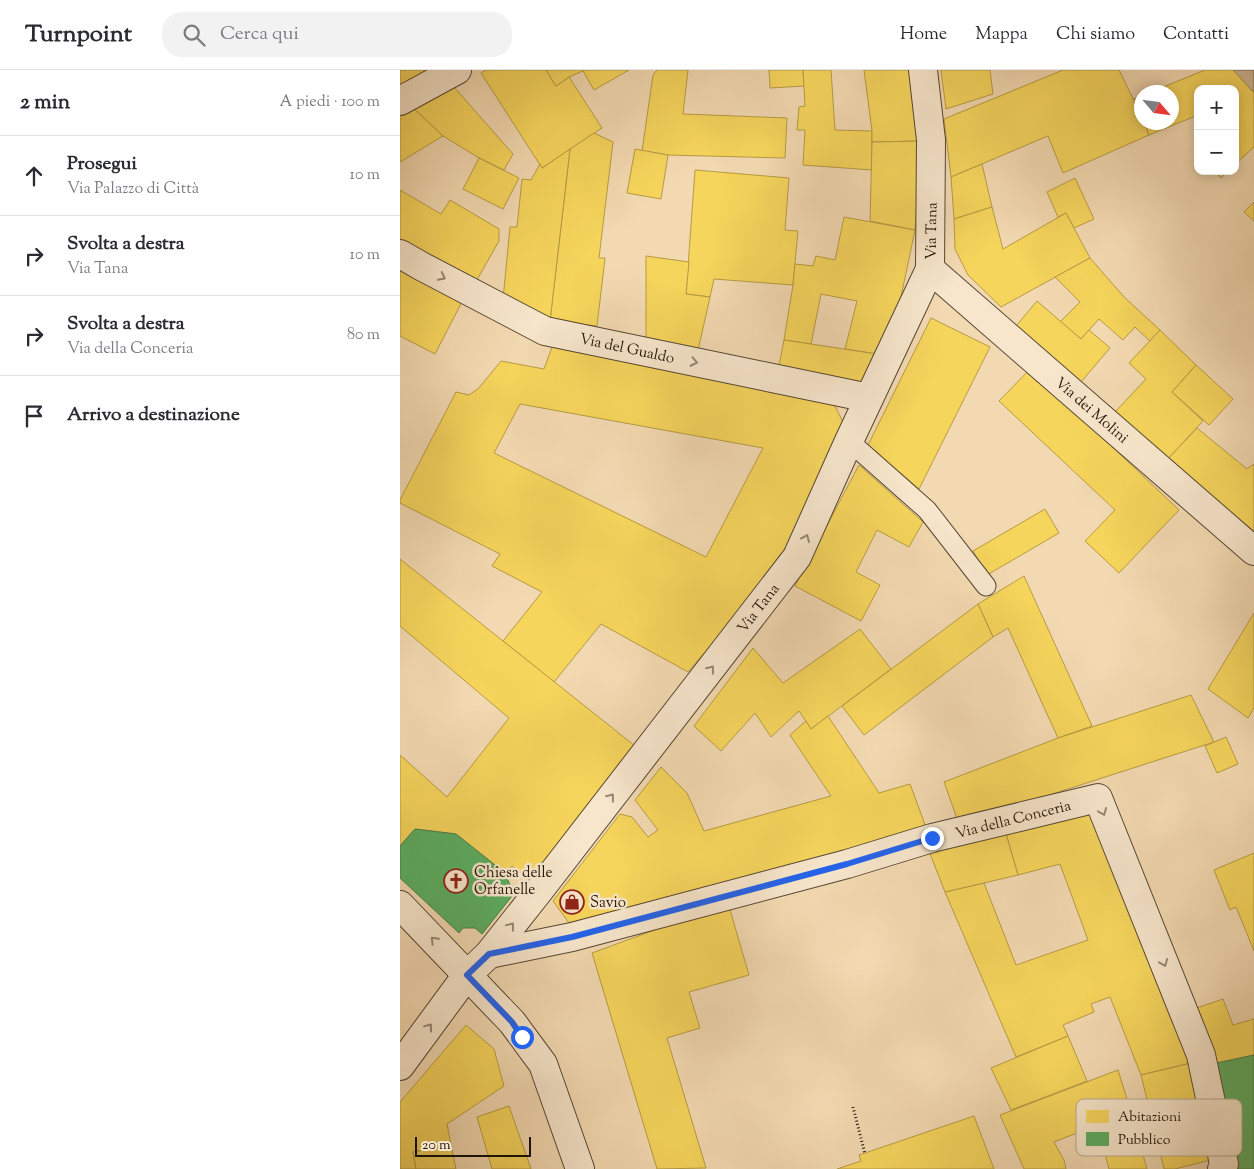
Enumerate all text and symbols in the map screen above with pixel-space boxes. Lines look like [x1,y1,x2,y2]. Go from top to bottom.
search box [162,12,512,57]
text: Turnpoint [25,18,132,52]
icon: search [180,21,208,49]
text: Cerca qui [220,21,299,48]
text: Home [900,22,947,48]
text: Mappa [975,22,1028,48]
text: Chi siamo [1056,22,1135,48]
text: Contatti [1163,22,1229,48]
north arrow [1134,85,1179,130]
map controls [1194,85,1239,175]
button: + [1194,85,1239,130]
text: 2 min [20,88,70,118]
text: A piedi · 100 m [280,91,380,114]
button: − [1194,130,1239,175]
text: Prosegui [67,151,137,178]
icon: ahead [20,162,48,190]
text: 10 m [350,164,380,187]
text: Via Palazzo di Città [67,178,199,201]
street label: Via Tana [921,202,944,260]
text: Svolta a destra [67,231,184,258]
icon: right [20,242,48,270]
text: 10 m [350,244,380,267]
text: Via Tana [67,258,128,281]
one-way arrow [437,271,446,281]
text: Svolta a destra [67,311,184,338]
icon: right [20,322,48,350]
text: 80 m [347,324,380,347]
street label: Via del Gualdo [577,329,676,370]
text: Via della Conceria [67,338,193,361]
one-way arrow [689,356,698,367]
street label: Via dei Molini [1050,373,1132,449]
icon: arrive [20,402,48,430]
text: Arrivo a destinazione [67,402,240,429]
one-way arrow [799,534,810,543]
street label: Via Tana [733,580,785,638]
one-way arrow [705,666,713,675]
one-way arrow [605,794,614,803]
street label: Via della Conceria [953,796,1073,845]
one-way arrow [1097,807,1108,816]
route end [921,827,944,850]
place label: Chiesa delle Orfanelle [474,863,553,901]
church icon: Chiesa delle Orfanelle [443,868,469,894]
shop icon: Savio [559,889,585,915]
place label: Savio [590,893,626,914]
one-way arrow [506,923,514,932]
one-way arrow [431,937,440,946]
one-way arrow [1158,958,1168,967]
one-way arrow [423,1023,432,1033]
route start [511,1026,534,1049]
legend [1076,1099,1242,1156]
text: Abitazioni [1118,1108,1181,1128]
text: Pubblico [1118,1131,1171,1151]
scale bar [415,1134,531,1157]
text: 20 m [422,1136,451,1156]

